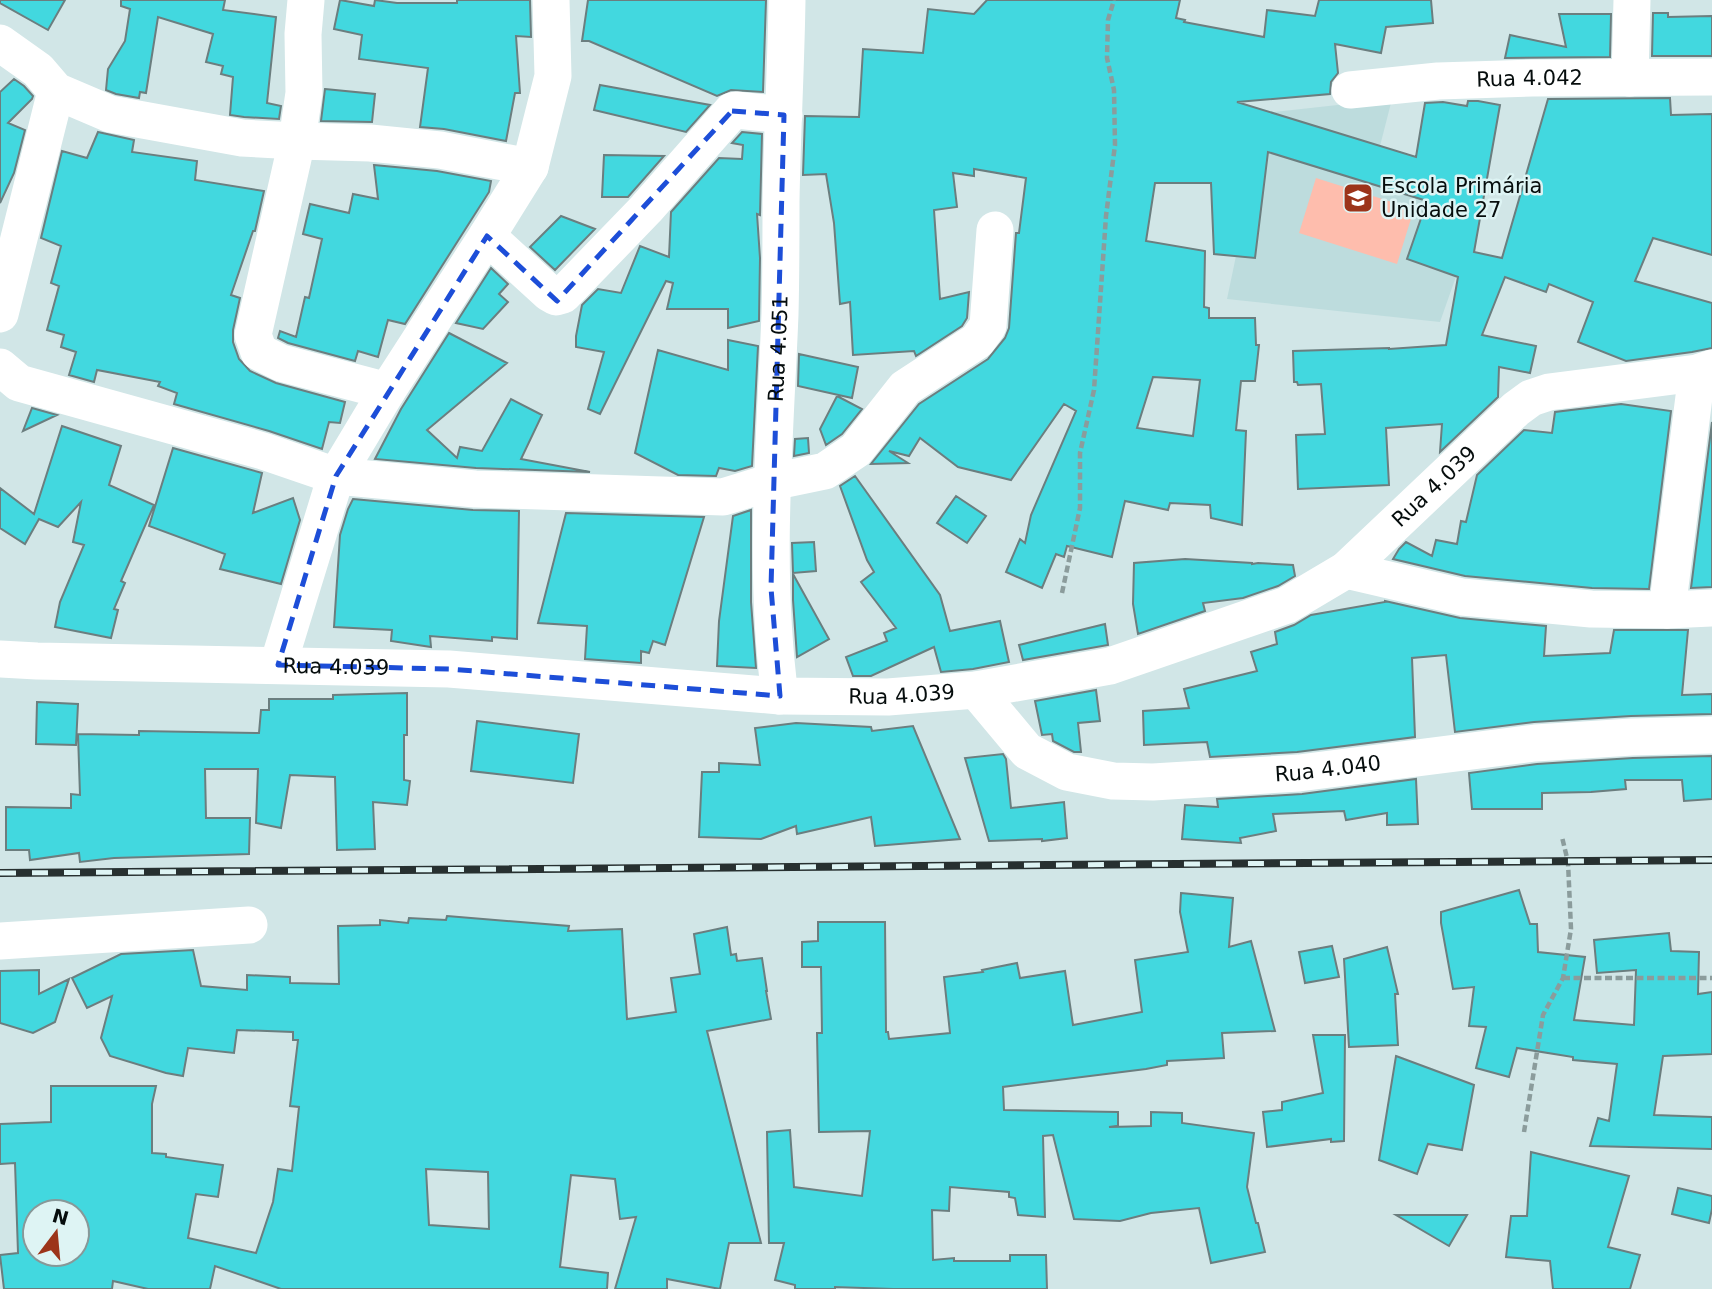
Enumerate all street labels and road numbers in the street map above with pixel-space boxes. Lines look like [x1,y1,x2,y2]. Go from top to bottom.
street label: Rua 4.042 [1476,66,1583,92]
street label: Rua 4.051 [764,295,792,402]
street label: Rua 4.039 [1387,441,1481,532]
street label: Rua 4.039 [282,654,389,680]
street label: Rua 4.039 [848,680,956,709]
street label: Rua 4.040 [1274,751,1382,786]

